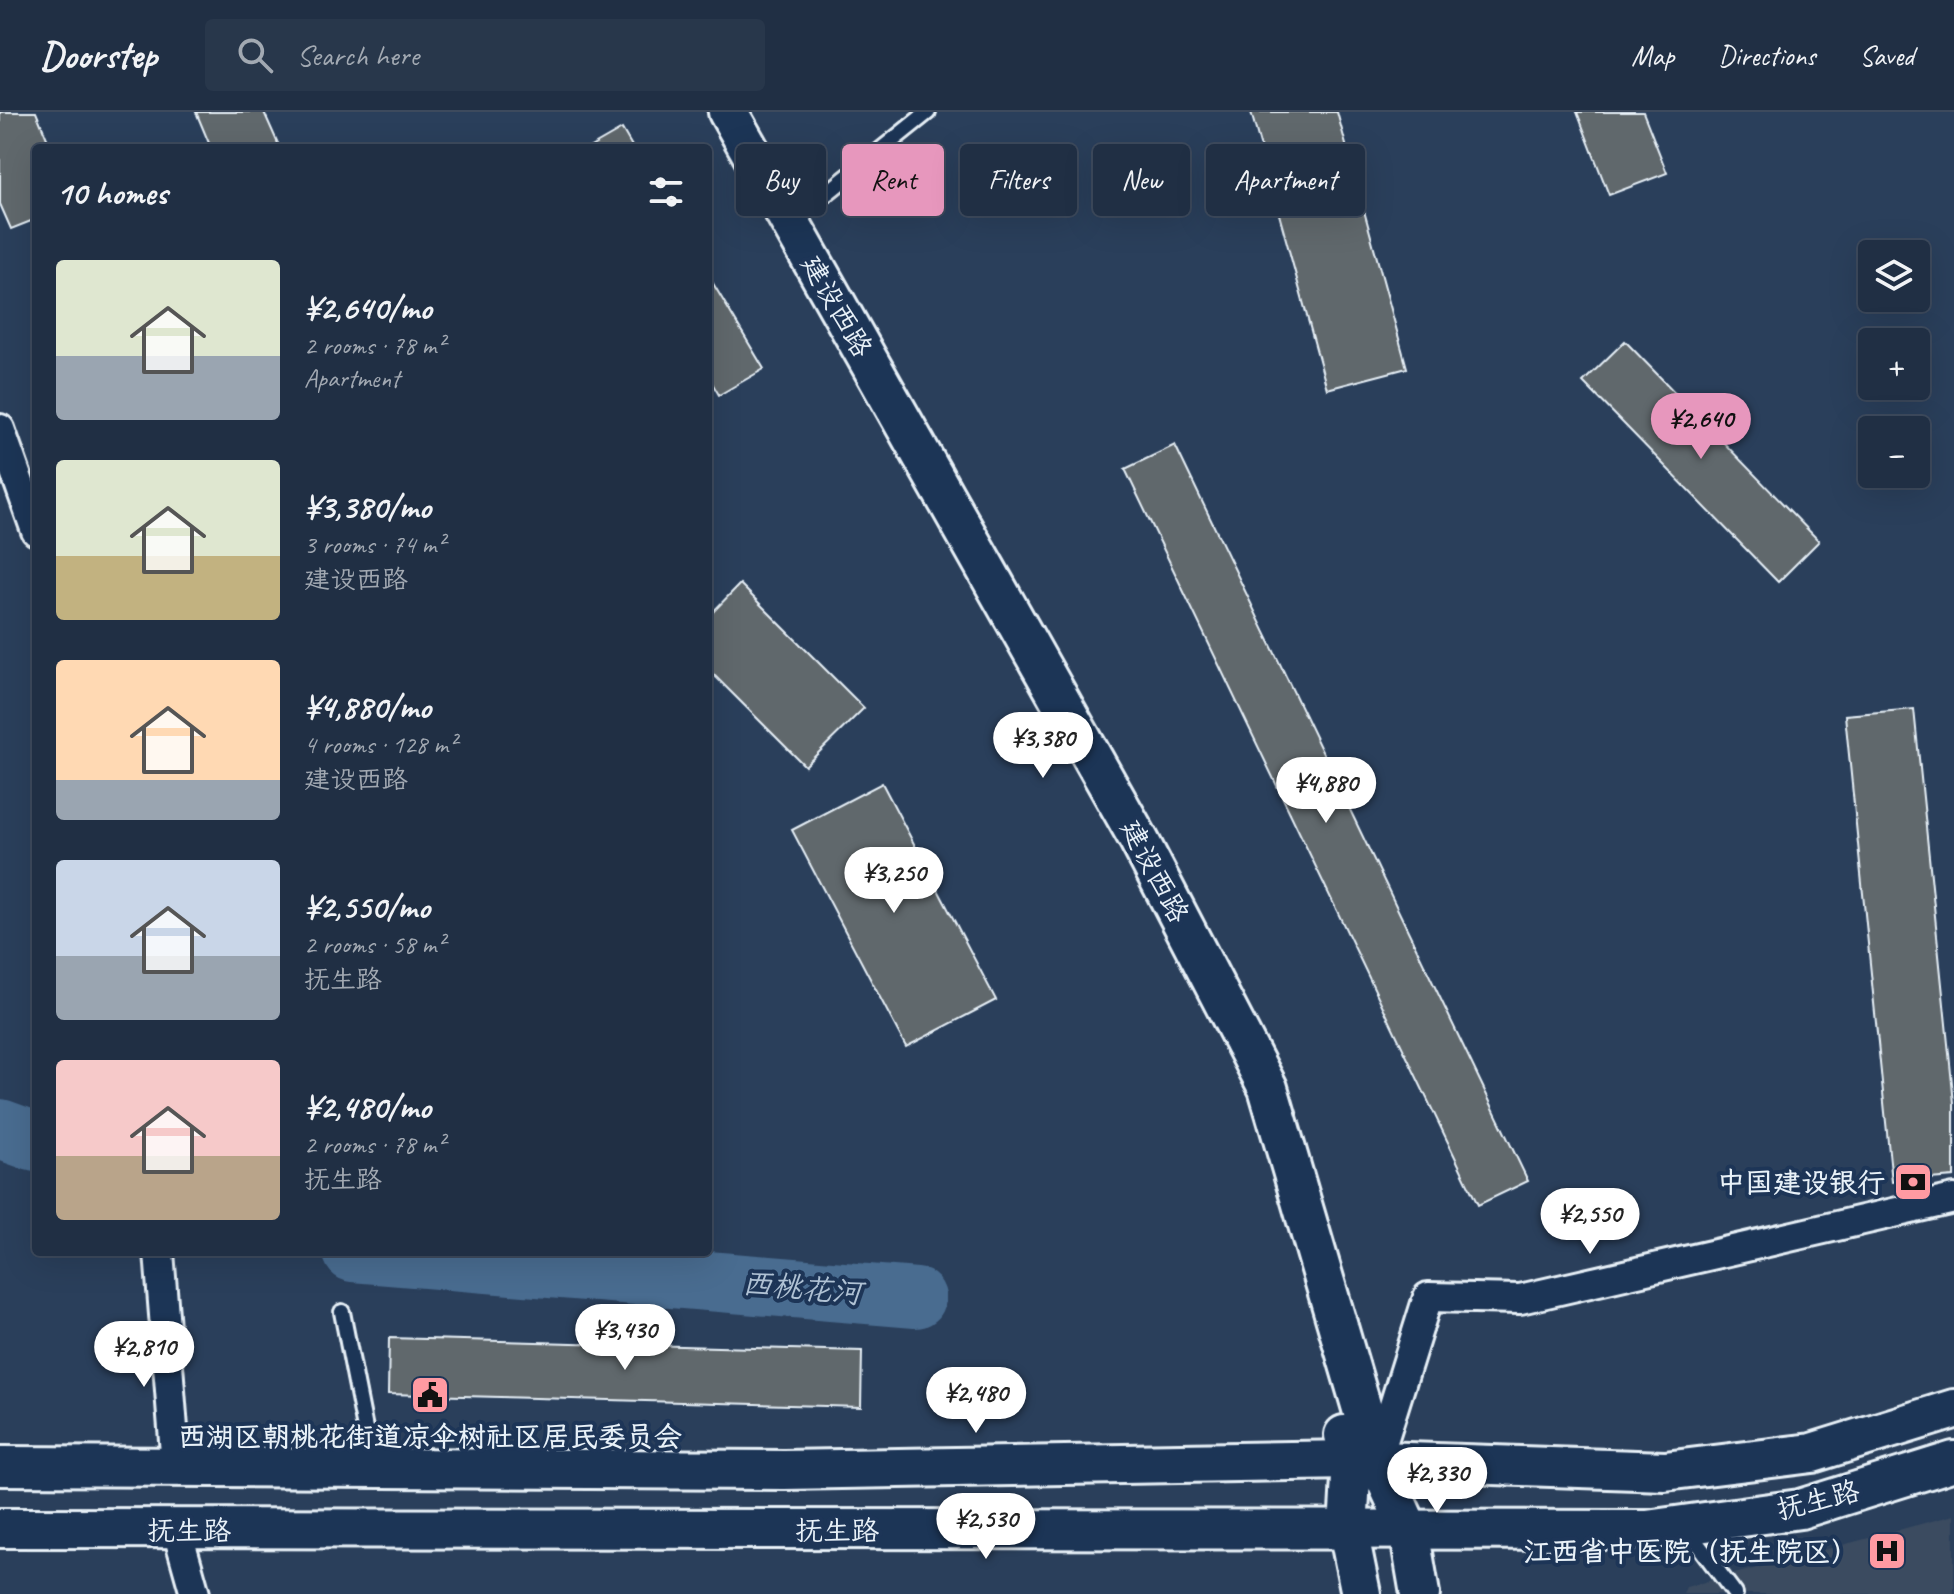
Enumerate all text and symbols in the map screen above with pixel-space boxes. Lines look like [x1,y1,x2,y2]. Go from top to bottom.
search box [205,19,765,91]
text: Doorstep [40,32,157,79]
icon: search [233,33,277,77]
text: Search here [297,36,419,74]
text: Map [1631,38,1674,73]
text: Directions [1718,38,1816,73]
text: Saved [1860,38,1914,73]
chip: Buy [736,144,826,216]
chip: Rent [842,144,944,216]
chip: Filters [960,144,1077,216]
chip: New [1093,144,1190,216]
chip: Apartment [1206,144,1365,216]
icon: filters [644,170,688,214]
text: 10 homes [56,171,167,214]
map controls [1858,240,1930,488]
button: layers [1858,240,1930,312]
street label: 建设西路 [794,249,880,363]
text: ¥2,640/mo [304,286,432,329]
icon: home [120,292,216,388]
button: + [1858,328,1930,400]
text: 2 rooms · 78 m² [304,329,445,362]
text: Apartment [304,362,400,395]
pin: ¥2,640 [1636,393,1766,461]
text: ¥2,640 [1669,402,1733,435]
button: − [1858,416,1930,488]
text: ¥3,380/mo [304,485,431,528]
icon: home [120,492,216,588]
text: 3 rooms · 74 m² [304,528,445,561]
text: 建设西路 [304,563,408,596]
text: ¥4,880/mo [304,685,431,728]
icon: home [120,692,216,788]
pin: ¥3,380 [978,712,1108,780]
text: ¥3,380 [1011,721,1075,754]
text: 4 rooms · 128 m² [304,728,456,761]
pin: ¥4,880 [1261,757,1391,825]
text: 建设西路 [304,763,408,796]
text: ¥4,880 [1294,766,1358,799]
street label: 建设西路 [1113,813,1197,929]
pin: ¥3,250 [829,847,959,915]
text: ¥3,250 [862,856,926,889]
text: ¥2,550/mo [304,885,430,928]
icon: home [120,892,216,988]
text: 2 rooms · 58 m² [304,928,445,961]
text: 抚生路 [304,963,382,996]
text: ¥2,480/mo [304,1085,431,1128]
icon: home [120,1092,216,1188]
text: 2 rooms · 78 m² [304,1128,445,1161]
bank icon: 中国建设银行 [1892,1161,1934,1203]
text: 抚生路 [304,1163,382,1196]
place label: 中国建设银行 [1717,1165,1885,1200]
pin: ¥2,550 [1525,1188,1655,1256]
text: ¥2,550 [1559,1197,1621,1230]
water label: 西桃花河 [741,1264,868,1313]
pin: ¥3,430 [560,1304,690,1372]
text: ¥3,430 [593,1313,657,1346]
pin: ¥2,810 [79,1321,209,1389]
text: ¥2,810 [112,1330,176,1363]
pin: ¥2,480 [911,1367,1041,1435]
public building icon: 西湖区朝桃花街道凉伞树社区居民委员会 [409,1374,451,1416]
text: ¥2,480 [944,1376,1008,1409]
place label: 西湖区朝桃花街道凉伞树社区居民委员会 [178,1419,682,1454]
pin: ¥2,330 [1372,1447,1502,1515]
text: ¥2,330 [1405,1456,1469,1489]
street label: 抚生路 [1773,1473,1863,1527]
pin: ¥2,530 [921,1493,1051,1561]
text: ¥2,530 [954,1502,1018,1535]
street label: 抚生路 [147,1513,231,1548]
street label: 抚生路 [795,1513,879,1548]
hospital icon: 江西省中医院（抚生院区） [1866,1530,1908,1572]
place label: 江西省中医院（抚生院区） [1523,1534,1859,1569]

